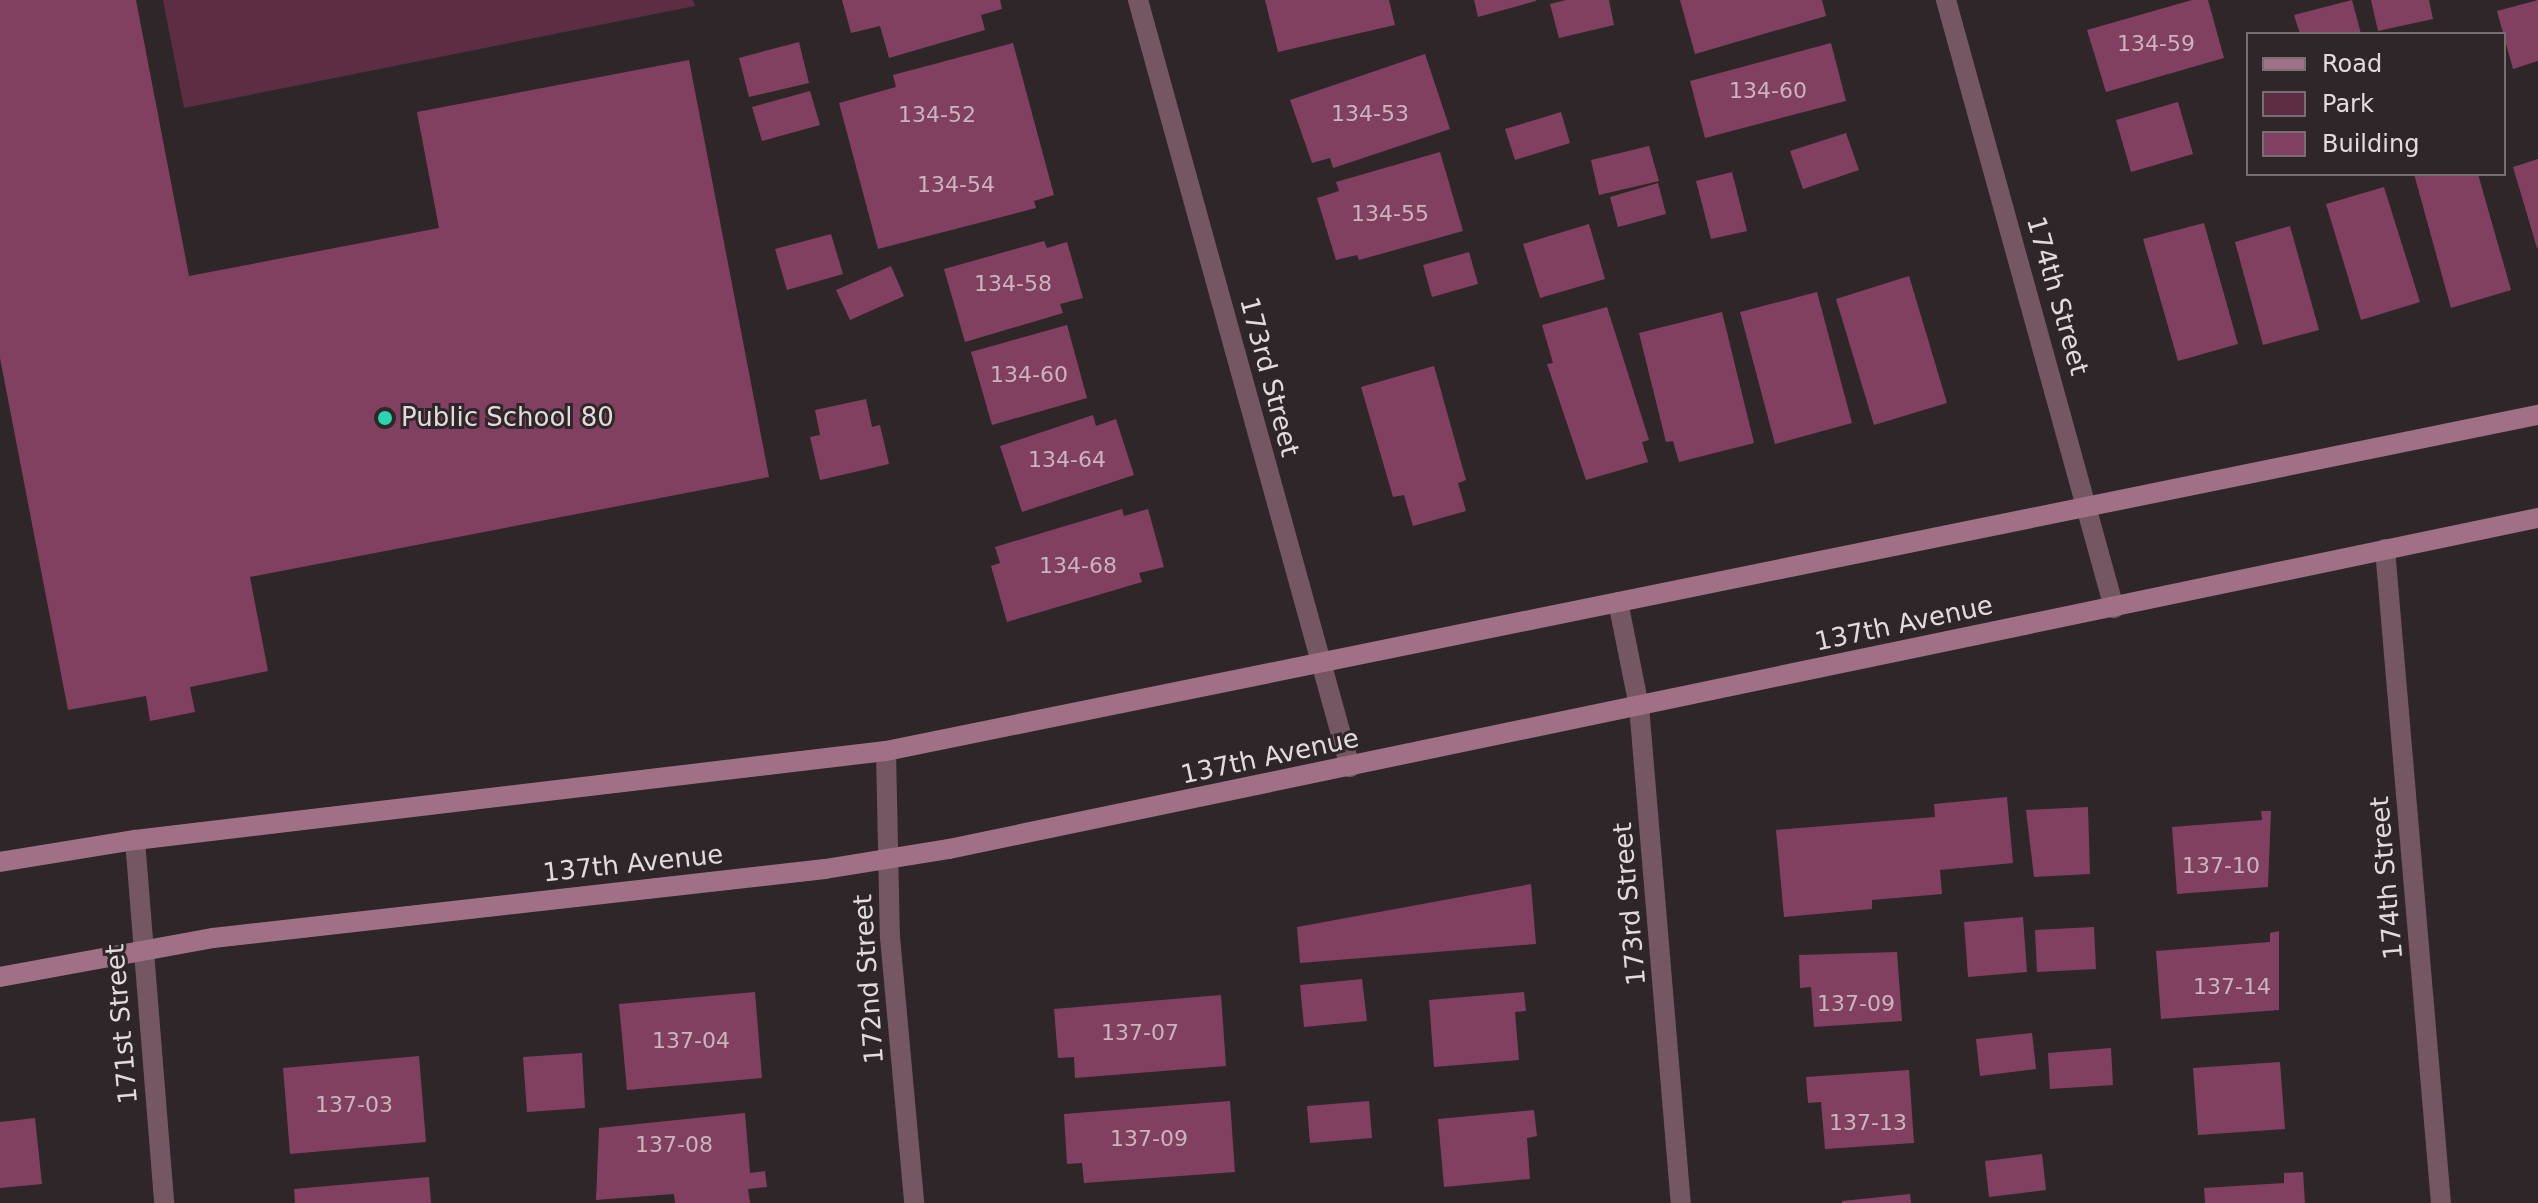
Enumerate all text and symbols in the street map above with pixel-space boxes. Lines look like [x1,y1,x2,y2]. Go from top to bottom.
house number: 134-59 [2117,31,2195,57]
legend [2246,32,2506,176]
text: Road [2322,50,2382,78]
house number: 134-60 [1729,78,1807,104]
text: Park [2322,90,2374,118]
house number: 134-53 [1331,101,1409,127]
house number: 134-52 [898,102,976,128]
text: Building [2322,130,2419,158]
house number: 134-54 [917,172,995,198]
house number: 134-55 [1351,201,1429,227]
street label: 174th Street [2019,213,2095,379]
house number: 134-58 [974,271,1052,297]
street label: 173rd Street [1233,294,1305,460]
house number: 134-60 [990,362,1068,388]
place label: Public School 80 [401,402,614,434]
marker: Public School 80 [376,409,394,427]
house number: 134-64 [1028,447,1106,473]
house number: 134-68 [1039,553,1117,579]
street label: 137th Avenue [1812,590,1996,658]
street label: 137th Avenue [1178,723,1362,791]
street label: 174th Street [2364,795,2410,961]
street label: 173rd Street [1607,821,1653,987]
street label: 137th Avenue [541,839,725,889]
house number: 137-10 [2182,853,2260,879]
street label: 172nd Street [848,893,890,1065]
street label: 171st Street [99,943,145,1105]
house number: 137-14 [2193,974,2271,1000]
house number: 137-09 [1817,991,1895,1017]
house number: 137-07 [1101,1020,1179,1046]
house number: 137-04 [652,1028,730,1054]
house number: 137-03 [315,1092,393,1118]
house number: 137-13 [1829,1110,1907,1136]
house number: 137-09 [1110,1126,1188,1152]
house number: 137-08 [635,1132,713,1158]

